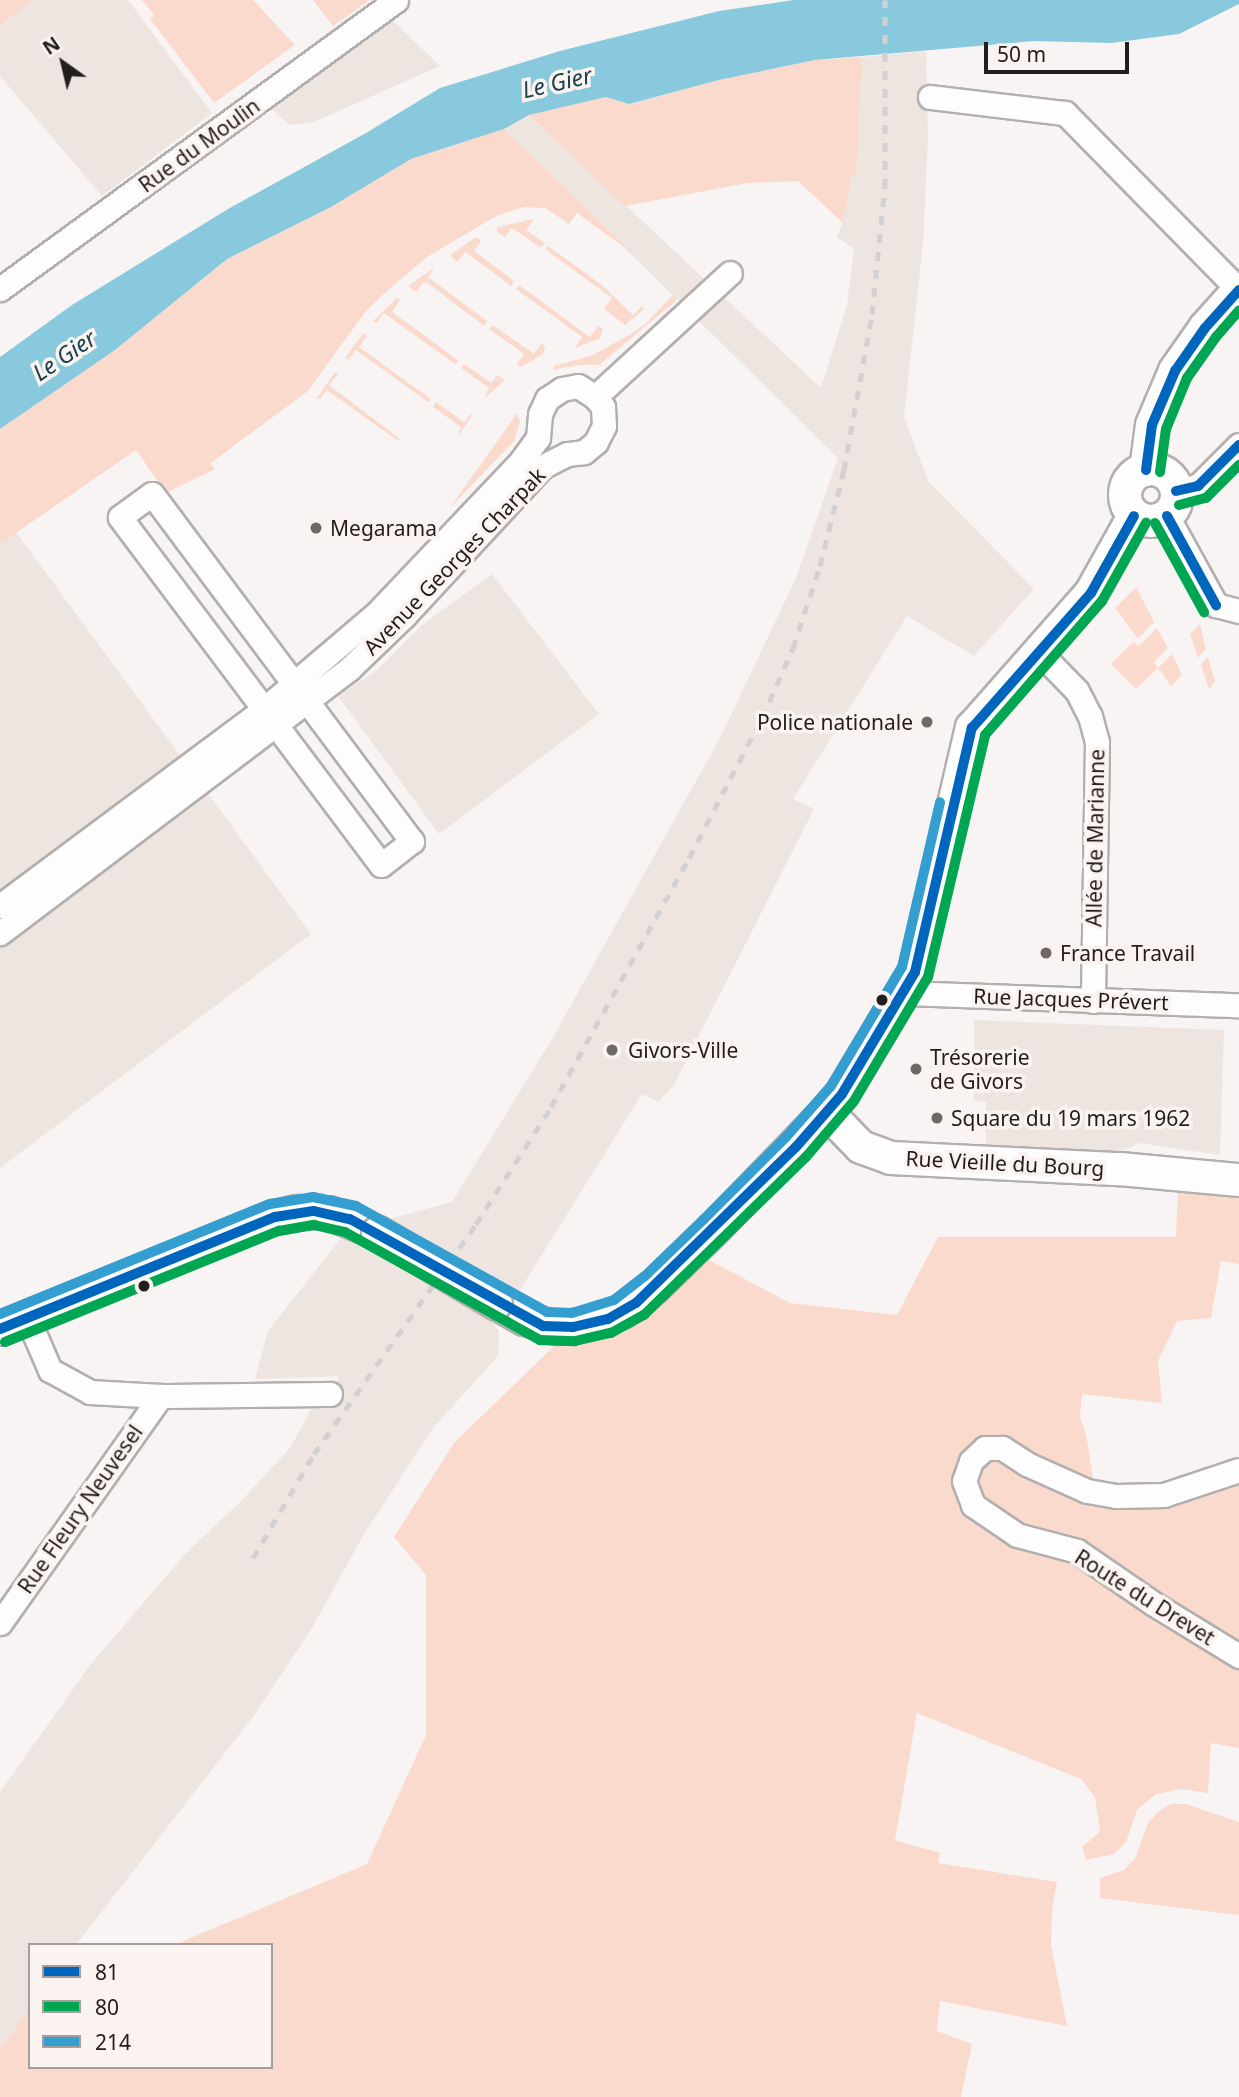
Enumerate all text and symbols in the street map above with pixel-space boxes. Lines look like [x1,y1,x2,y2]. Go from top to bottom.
north arrow [28,28,98,98]
scale bar [987,28,1132,72]
text: N [38,30,65,61]
text: 50 m [997,40,1046,68]
water label: Le Gier [519,61,595,103]
street label: Rue du Moulin [134,93,264,197]
water label: Le Gier [27,324,101,386]
street label: Avenue Georges Charpak [358,462,550,660]
place label: Megarama [330,515,437,541]
marker: Megarama [308,520,324,536]
place label: Police nationale [757,709,913,735]
marker: Police nationale [919,714,935,730]
street label: Allée de Marianne [1081,749,1109,927]
place label: France Travail [1060,940,1195,966]
marker: France Travail [1038,945,1054,961]
street label: Rue Jacques Prévert [973,983,1169,1015]
unlabelled marker [875,993,889,1007]
place label: Givors-Ville [628,1037,738,1063]
marker: Givors-Ville [602,1040,622,1060]
place label: Trésorerie de Givors [930,1044,1030,1094]
marker: Trésorerie de Givors [908,1061,924,1077]
place label: Square du 19 mars 1962 [951,1105,1190,1131]
marker: Square du 19 mars 1962 [929,1110,945,1126]
street label: Rue Vieille du Bourg [905,1145,1105,1181]
unlabelled marker [137,1279,151,1293]
street label: Rue Fleury Neuvesel [12,1420,148,1598]
street label: Route du Drevet [1070,1544,1220,1650]
legend [28,1943,273,2069]
text: 81 [95,1958,119,1986]
text: 80 [95,1993,119,2021]
text: 214 [95,2028,131,2056]

